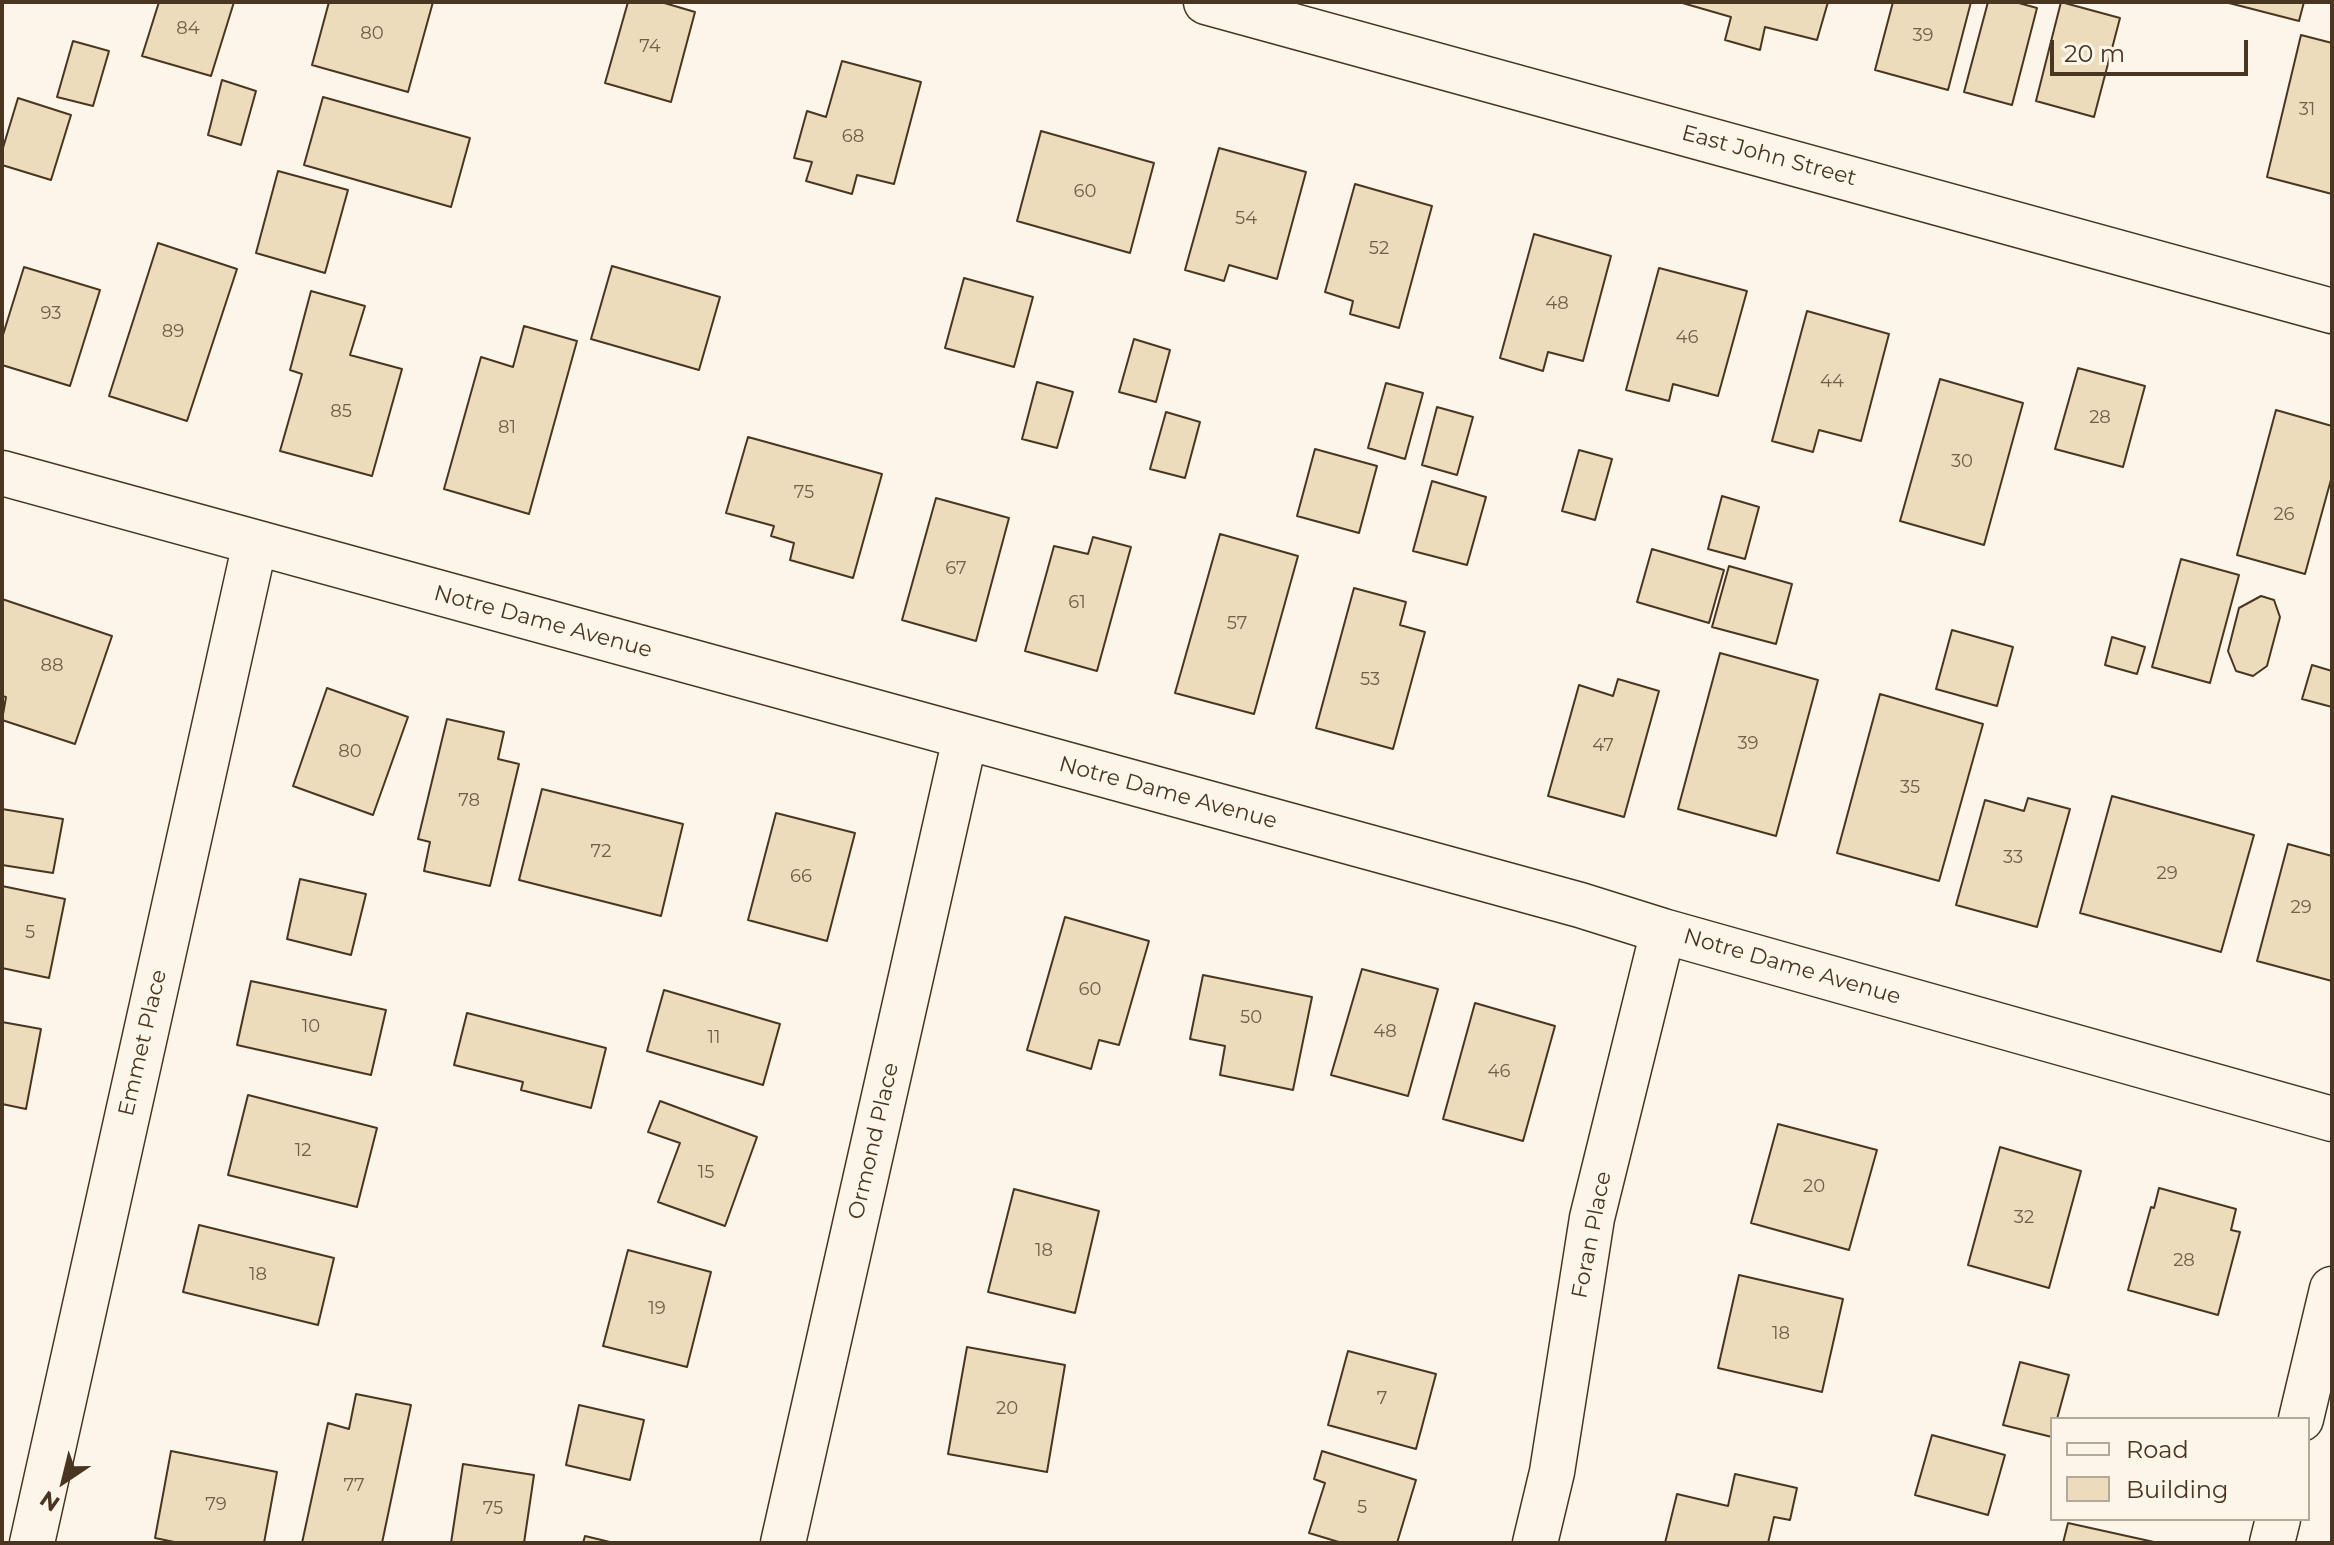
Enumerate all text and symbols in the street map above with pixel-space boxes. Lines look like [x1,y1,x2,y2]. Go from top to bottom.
house number: 84 [176,18,200,40]
house number: 80 [360,23,384,45]
scale bar [2054,24,2252,74]
house number: 39 [1912,25,1934,47]
house number: 74 [639,36,661,58]
text: 20 m [2064,39,2125,68]
house number: 31 [2299,99,2315,121]
street label: East John Street [1679,120,1859,192]
house number: 68 [842,126,864,148]
house number: 60 [1074,181,1096,203]
house number: 54 [1235,208,1257,230]
house number: 52 [1369,238,1389,260]
house number: 48 [1545,293,1569,315]
house number: 93 [41,303,61,325]
house number: 89 [162,321,184,343]
house number: 46 [1676,327,1698,349]
house number: 44 [1820,371,1844,393]
house number: 85 [330,401,352,423]
house number: 28 [2089,407,2111,429]
house number: 81 [498,417,516,439]
house number: 30 [1951,451,1973,473]
house number: 75 [794,482,814,504]
house number: 26 [2273,504,2295,526]
house number: 67 [945,558,967,580]
street label: Notre Dame Avenue [431,580,655,664]
house number: 61 [1068,592,1086,614]
house number: 57 [1227,613,1247,635]
house number: 88 [41,655,63,677]
house number: 53 [1360,669,1380,691]
house number: 39 [1737,733,1759,755]
house number: 47 [1592,735,1614,757]
house number: 80 [338,741,362,763]
street label: Notre Dame Avenue [1056,751,1280,835]
house number: 35 [1900,777,1920,799]
house number: 78 [458,790,480,812]
house number: 72 [591,841,611,863]
house number: 33 [2003,847,2023,869]
house number: 29 [2156,863,2178,885]
house number: 66 [790,866,812,888]
house number: 29 [2290,897,2312,919]
house number: 5 [25,922,35,944]
street label: Notre Dame Avenue [1680,923,1904,1011]
street label: Emmet Place [113,967,173,1119]
house number: 60 [1079,979,1101,1001]
house number: 50 [1240,1007,1262,1029]
house number: 10 [302,1016,320,1038]
house number: 48 [1373,1021,1397,1043]
house number: 11 [708,1027,720,1049]
street label: Ormond Place [843,1060,905,1222]
house number: 46 [1488,1061,1510,1083]
house number: 12 [295,1140,311,1162]
house number: 15 [698,1162,714,1184]
street label: Foran Place [1567,1169,1617,1301]
house number: 20 [1803,1176,1825,1198]
house number: 32 [2014,1207,2034,1229]
house number: 18 [1035,1240,1053,1262]
house number: 28 [2173,1250,2195,1272]
house number: 18 [249,1264,267,1286]
house number: 19 [648,1298,666,1320]
house number: 18 [1772,1323,1790,1345]
house number: 7 [1377,1388,1387,1410]
house number: 20 [996,1398,1018,1420]
legend [2050,1417,2310,1521]
text: Road [2126,1435,2189,1464]
north arrow [24,1441,104,1521]
house number: 77 [343,1475,365,1497]
text: Building [2126,1475,2229,1504]
text: N [35,1485,65,1517]
house number: 79 [205,1494,227,1516]
house number: 5 [1357,1497,1367,1519]
house number: 75 [483,1498,503,1520]

